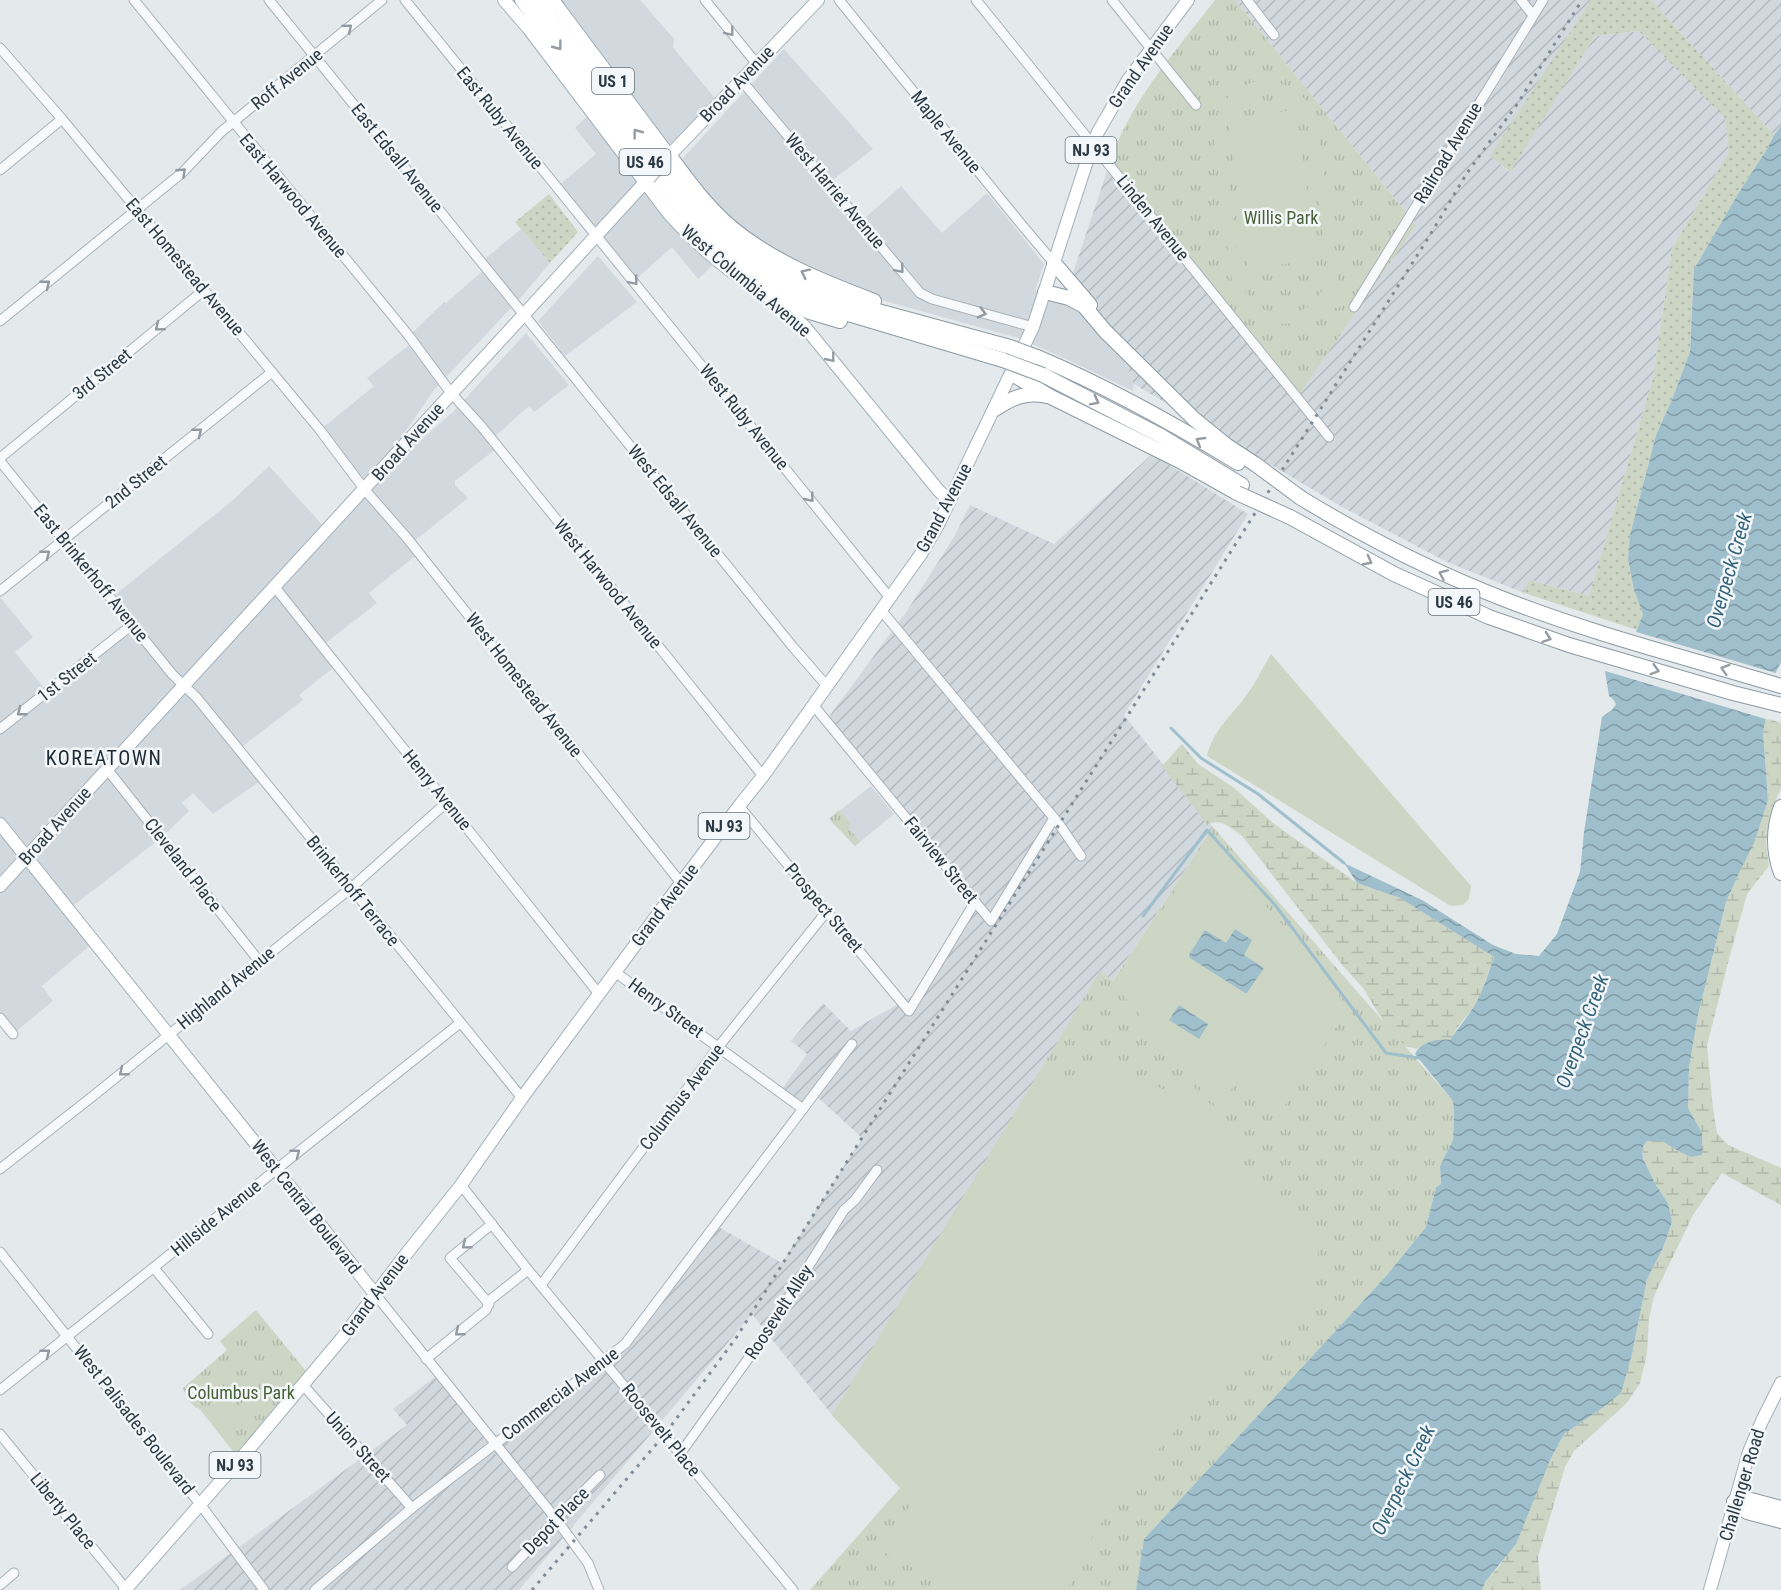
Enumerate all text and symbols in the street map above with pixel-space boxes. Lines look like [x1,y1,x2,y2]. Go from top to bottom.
street label: Grand Avenue [1104,20,1177,112]
one-way arrow [341,25,352,36]
one-way arrow [723,25,734,36]
one-way arrow [550,39,561,50]
street label: Broad Avenue [695,41,778,126]
street label: Roff Avenue [247,43,327,114]
street label: East Ruby Avenue [453,62,548,173]
road number: US 1 [592,68,634,94]
street label: Maple Avenue [907,86,986,177]
street label: Railroad Avenue [1409,98,1486,207]
street label: East Edsall Avenue [347,99,448,216]
street label: East Harwood Avenue [235,129,351,262]
one-way arrow [634,129,645,140]
street label: West Harriet Avenue [781,129,890,253]
road number: NJ 93 [1066,137,1116,163]
road number: US 46 [620,149,670,175]
one-way arrow [175,168,186,179]
street label: Linden Avenue [1113,171,1194,264]
street label: East Homestead Avenue [122,194,249,340]
park label: Willis Park [1244,207,1318,228]
street label: West Columbia Avenue [677,220,815,341]
one-way arrow [893,262,904,273]
one-way arrow [801,269,812,281]
one-way arrow [627,274,638,285]
one-way arrow [39,280,50,291]
one-way arrow [977,306,987,319]
one-way arrow [155,320,166,331]
street label: 3rd Street [68,344,135,404]
one-way arrow [823,351,834,362]
street label: West Ruby Avenue [695,360,793,474]
one-way arrow [1089,393,1100,405]
street label: Broad Avenue [367,398,448,485]
one-way arrow [191,428,202,439]
one-way arrow [1196,437,1206,448]
street label: West Edsall Avenue [624,440,727,561]
street label: 2nd Street [101,451,171,513]
street label: Grand Avenue [911,460,976,556]
one-way arrow [802,491,813,502]
street label: East Brinkerhoff Avenue [30,500,153,645]
water label: Overpeck Creek [1701,508,1757,631]
street label: West Harwood Avenue [550,515,667,652]
one-way arrow [39,551,50,562]
one-way arrow [1361,554,1372,565]
one-way arrow [1439,569,1450,581]
road number: US 46 [1428,589,1480,615]
street label: West Homestead Avenue [462,608,587,761]
one-way arrow [1541,630,1552,643]
street label: 1st Street [33,647,100,706]
one-way arrow [1649,663,1659,675]
one-way arrow [1720,664,1731,676]
one-way arrow [17,705,28,716]
street label: Henry Avenue [399,745,476,834]
district label: KOREATOWN [46,746,162,770]
street label: Broad Avenue [14,782,95,869]
street label: Fairview Street [900,812,983,907]
road number: NJ 93 [698,813,750,839]
street label: Cleveland Place [140,814,226,916]
street label: Brinkerhoff Terrace [302,831,404,950]
street label: Grand Avenue [627,859,702,950]
street label: Prospect Street [781,859,868,956]
street label: Highland Avenue [173,942,279,1033]
water label: Overpeck Creek [1550,970,1614,1091]
street label: Henry Street [625,973,708,1042]
street label: Columbus Avenue [635,1040,728,1154]
one-way arrow [119,1064,130,1075]
street label: West Central Boulevard [247,1135,365,1278]
one-way arrow [290,1149,301,1160]
street label: Hillside Avenue [167,1175,265,1260]
one-way arrow [462,1237,473,1248]
street label: Grand Avenue [337,1249,412,1340]
street label: Roosevelt Alley [740,1260,817,1363]
one-way arrow [455,1325,466,1336]
street label: West Palisades Boulevard [70,1341,199,1498]
street label: Commercial Avenue [497,1343,622,1444]
one-way arrow [39,1350,50,1361]
street label: Roosevelt Place [618,1379,705,1480]
park label: Columbus Park [187,1382,295,1403]
street label: Union Street [321,1407,395,1486]
water label: Overpeck Creek [1366,1420,1441,1539]
street label: Challenger Road [1715,1426,1769,1543]
road number: NJ 93 [210,1452,260,1478]
street label: Liberty Place [26,1468,101,1553]
street label: Depot Place [518,1483,593,1559]

